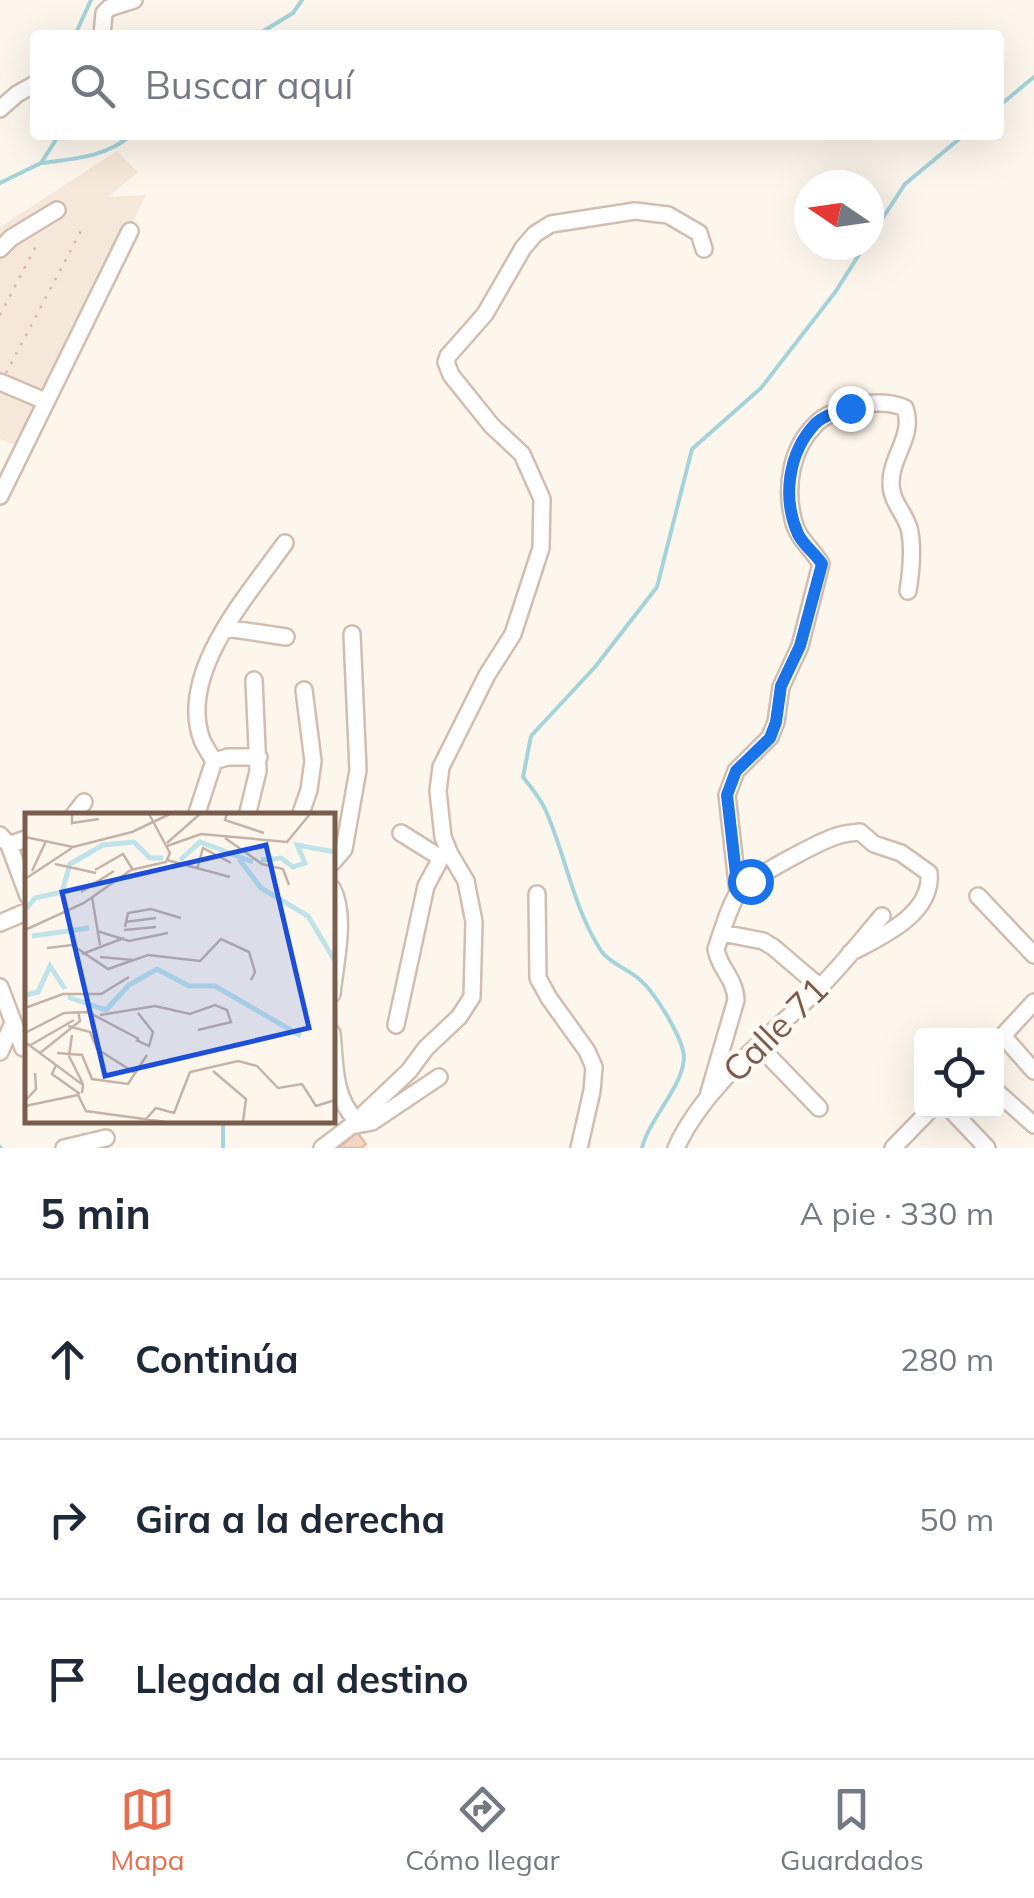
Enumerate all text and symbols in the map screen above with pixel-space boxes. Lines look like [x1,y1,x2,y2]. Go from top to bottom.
search box [30,30,1004,140]
icon: search [65,58,120,113]
text: Buscar aquí [145,61,353,109]
north arrow [794,170,884,260]
route end [828,386,874,432]
inset map [25,813,335,1123]
route start [728,859,774,905]
street label: Calle 71 [713,967,837,1091]
map controls [914,1028,1004,1118]
button: locate [914,1028,1004,1118]
text: 5 min [40,1187,151,1240]
text: A pie · 330 m [800,1193,994,1233]
icon: ahead [40,1332,95,1387]
text: Continúa [135,1335,299,1383]
text: 280 m [900,1339,994,1379]
icon: right [40,1492,95,1547]
text: Gira a la derecha [135,1495,445,1543]
text: 50 m [919,1499,994,1539]
icon: arrive [40,1652,95,1707]
text: Llegada al destino [135,1655,469,1703]
tab: Mapa [110,1782,185,1877]
tab: Cómo llegar [405,1782,560,1877]
tab: Guardados [780,1782,924,1877]

